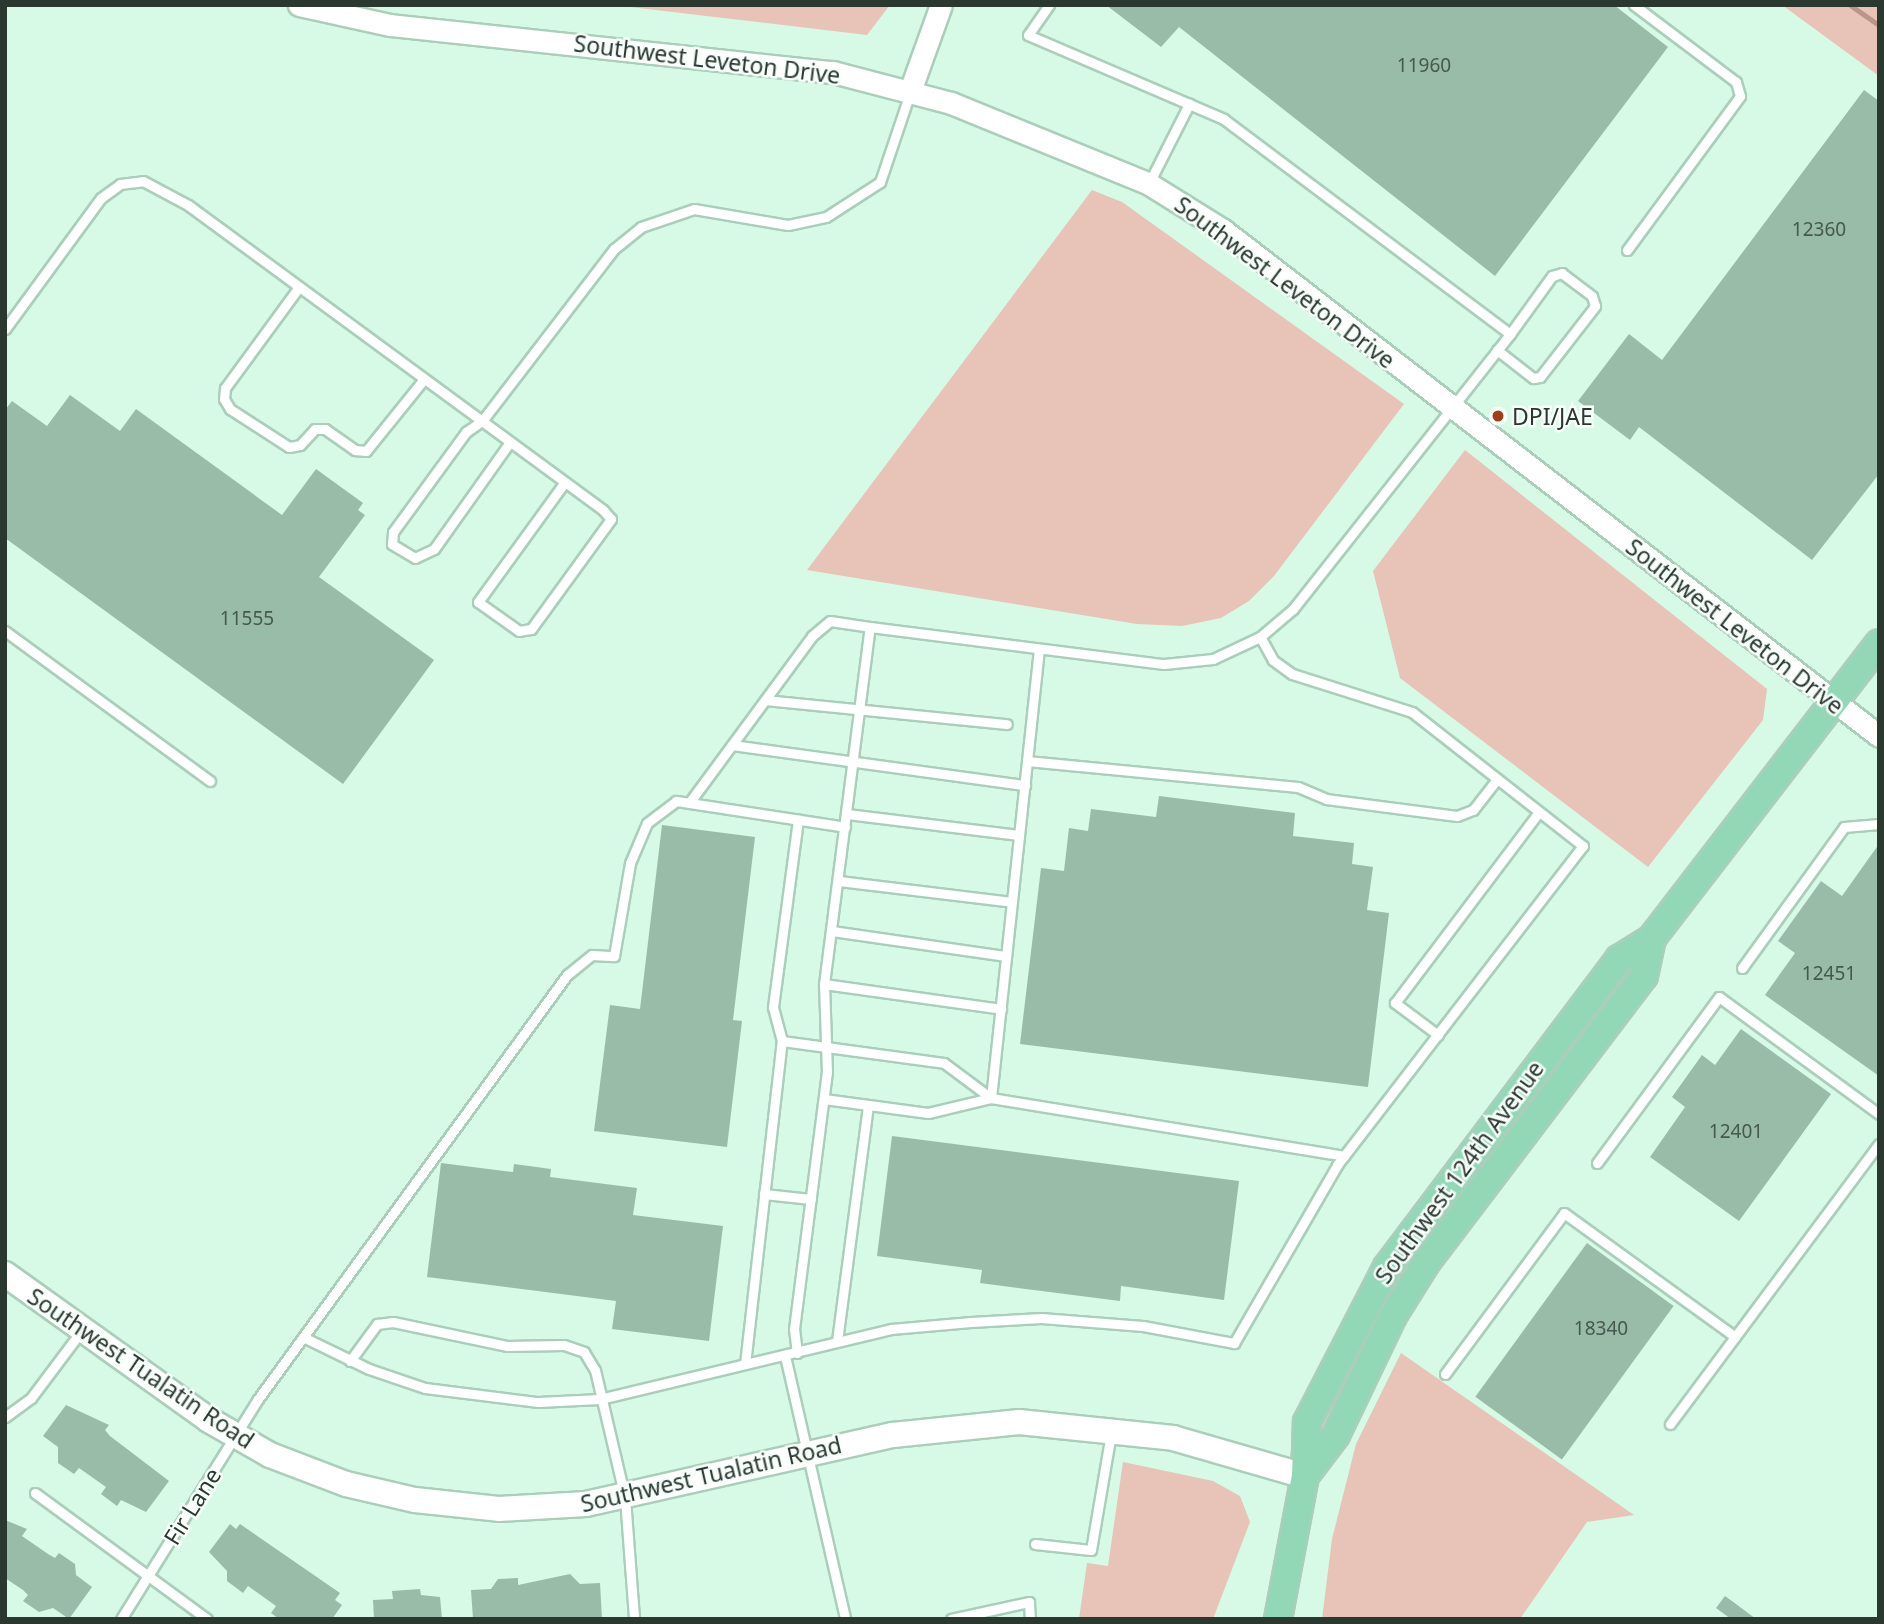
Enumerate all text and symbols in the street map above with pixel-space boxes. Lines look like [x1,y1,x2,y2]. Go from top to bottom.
street label: Southwest Leveton Drive [572,29,842,89]
house number: 11960 [1397,55,1451,77]
street label: Southwest Leveton Drive [1170,190,1400,374]
house number: 12360 [1792,219,1846,241]
place label: DPI/JAE [1512,402,1593,430]
marker: DPI/JAE [1490,408,1506,424]
street label: Southwest Leveton Drive [1621,533,1849,719]
house number: 11555 [220,608,274,630]
house number: 12451 [1802,963,1856,985]
street label: Southwest 124th Avenue [1369,1055,1549,1289]
house number: 12401 [1709,1121,1763,1143]
street label: Southwest Tualatin Road [23,1282,259,1454]
house number: 18340 [1574,1318,1628,1340]
street label: Southwest Tualatin Road [578,1431,844,1517]
street label: Fir Lane [158,1462,226,1550]

